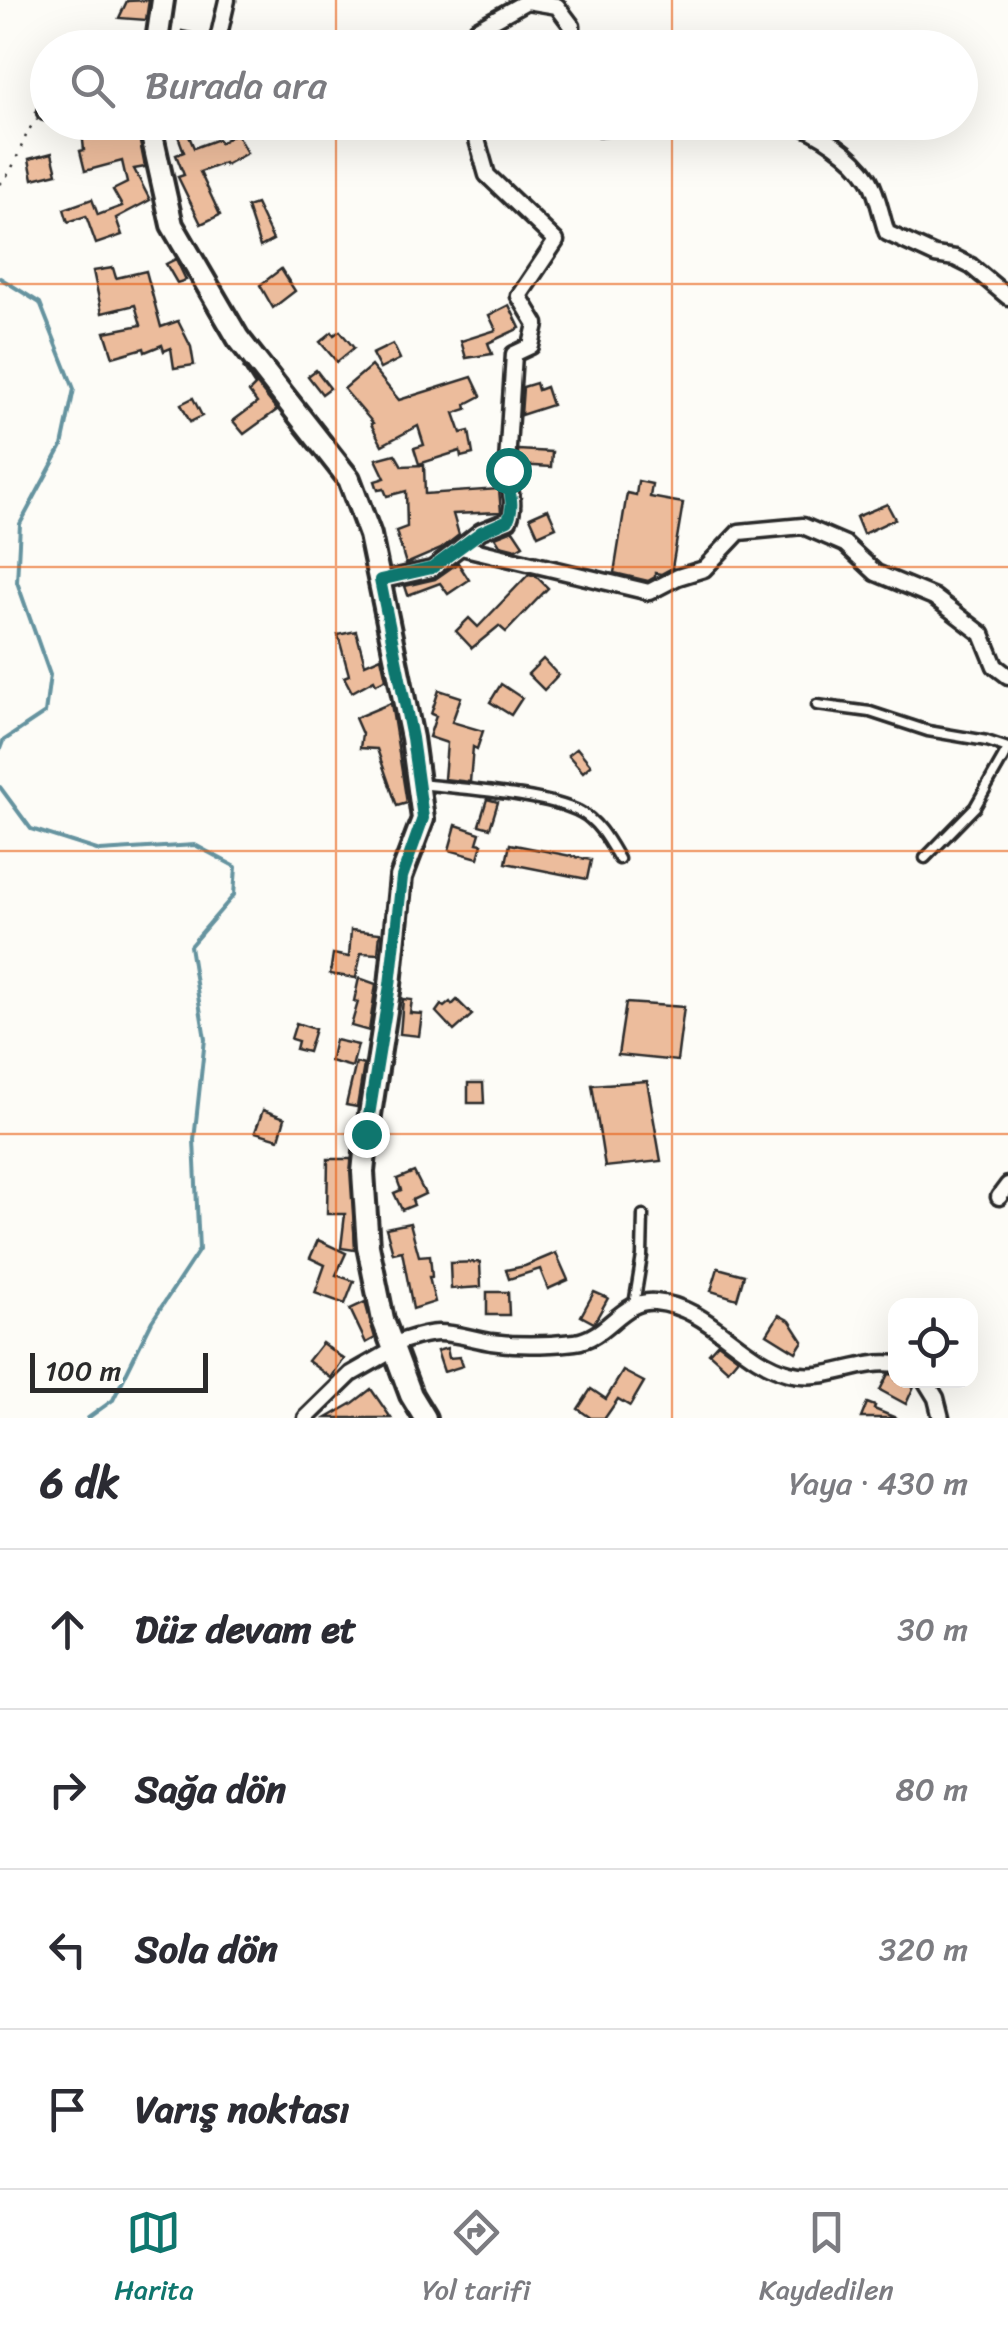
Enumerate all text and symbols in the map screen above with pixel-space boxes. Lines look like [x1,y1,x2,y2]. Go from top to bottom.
search box [30,30,978,140]
text: Burada ara [145,52,327,119]
icon: search [65,58,120,113]
route start [486,448,532,494]
route end [344,1112,390,1158]
map controls [888,1298,978,1388]
button: locate [888,1298,978,1388]
text: 100 m [45,1346,121,1395]
scale bar [30,1348,208,1392]
text: 6 dk [40,1446,119,1520]
text: Yaya · 430 m [789,1455,968,1512]
text: Düz devam et [135,1596,356,1663]
text: 30 m [897,1601,968,1658]
icon: ahead [40,1602,95,1657]
text: Sağa dön [135,1756,286,1823]
text: 80 m [896,1761,968,1818]
icon: right [40,1762,95,1817]
text: Sola dön [135,1916,278,1983]
text: 320 m [879,1921,968,1978]
icon: left [40,1922,95,1977]
text: Varış noktası [135,2076,350,2143]
icon: arrive [40,2082,95,2137]
tab: Harita [114,2205,194,2314]
tab: Yol tarifi [422,2205,530,2314]
tab: Kaydedilen [759,2205,894,2314]

